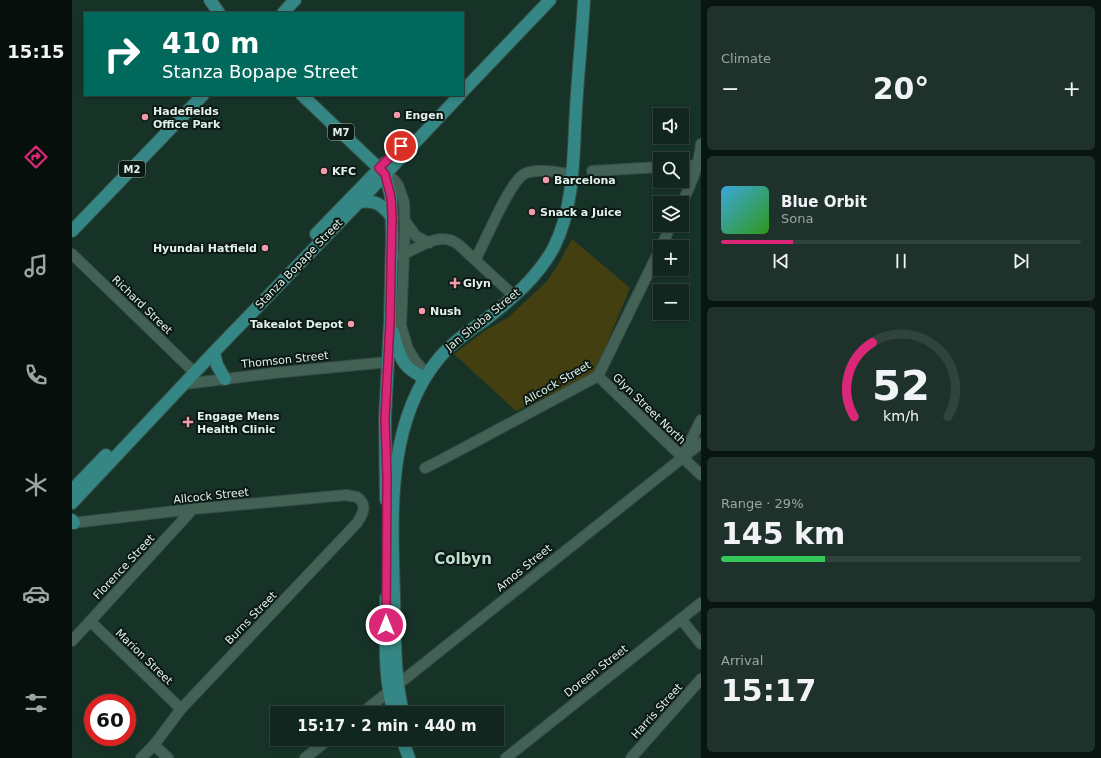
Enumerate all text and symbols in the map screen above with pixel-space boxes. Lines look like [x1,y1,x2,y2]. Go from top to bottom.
text: 410 m [162,27,259,60]
icon: right [96,28,148,80]
text: 15:15 [7,41,65,62]
text: Climate [721,51,771,66]
text: Stanza Bopape Street [162,61,358,82]
text: 20° [873,71,929,106]
text: − [721,76,739,101]
text: + [1063,76,1081,101]
place label: Hadefields Office Park [153,105,221,131]
map controls [653,108,689,320]
button: sound [653,108,689,144]
place label: Engen [405,109,444,122]
marker: Engen [392,110,402,120]
marker: Hadefields Office Park [140,112,150,122]
road number: M7 [328,124,354,140]
pin [384,129,418,163]
icon: arrive [390,135,412,157]
icon: directions [22,143,50,171]
button: search [653,152,689,188]
road number: M2 [119,161,145,177]
place label: KFC [332,165,356,178]
marker: KFC [319,166,329,176]
place label: Barcelona [554,174,616,187]
marker: Barcelona [541,175,551,185]
text: Blue Orbit [781,193,867,211]
button: layers [653,196,689,232]
place label: Snack a Juice [540,206,622,219]
marker: Snack a Juice [527,207,537,217]
text: Sona [781,211,813,226]
street label: Stanza Bopape Street [253,216,346,312]
button: + [653,240,689,276]
place label: Hyundai Hatfield [153,242,257,255]
marker: Hyundai Hatfield [260,243,270,253]
icon: previous [770,250,792,272]
icon: pause [890,250,912,272]
icon: next [1010,250,1032,272]
icon: music [22,252,50,280]
street label: Richard Street [109,273,175,337]
place label: Glyn [463,277,491,290]
marker: Glyn [450,278,460,288]
button: − [653,284,689,320]
street label: Jan Shoba Street [442,286,523,355]
place label: Nush [430,305,461,318]
marker: Nush [417,306,427,316]
place label: Takealot Depot [250,318,343,331]
marker: Takealot Depot [346,319,356,329]
street label: Thomson Street [240,349,330,371]
street label: Allcock Street [521,358,594,408]
icon: phone [22,361,50,389]
text: 52 [872,361,930,410]
street label: Glyn Street North [610,371,688,447]
text: km/h [883,408,919,424]
place label: Engage Mens Health Clinic [197,410,280,436]
marker: Engage Mens Health Clinic [182,416,194,428]
icon: climate [22,471,50,499]
street label: Allcock Street [173,486,250,506]
text: Range · 29% [721,496,804,511]
text: 145 km [721,516,845,551]
street label: Florence Street [91,531,158,602]
street label: Amos Street [494,541,555,594]
district label: Colbyn [434,550,492,568]
icon: car [22,580,50,608]
street label: Burns Street [223,588,280,647]
position arrow [365,604,407,646]
street label: Marion Street [113,626,176,688]
street label: Doreen Street [562,642,631,700]
text: Arrival [721,653,763,668]
text: 15:17 [721,673,817,708]
street label: Harris Street [629,680,686,741]
icon: filters [22,689,50,717]
speed limit sign: 60 [84,694,136,746]
text: 15:17 · 2 min · 440 m [297,717,477,735]

